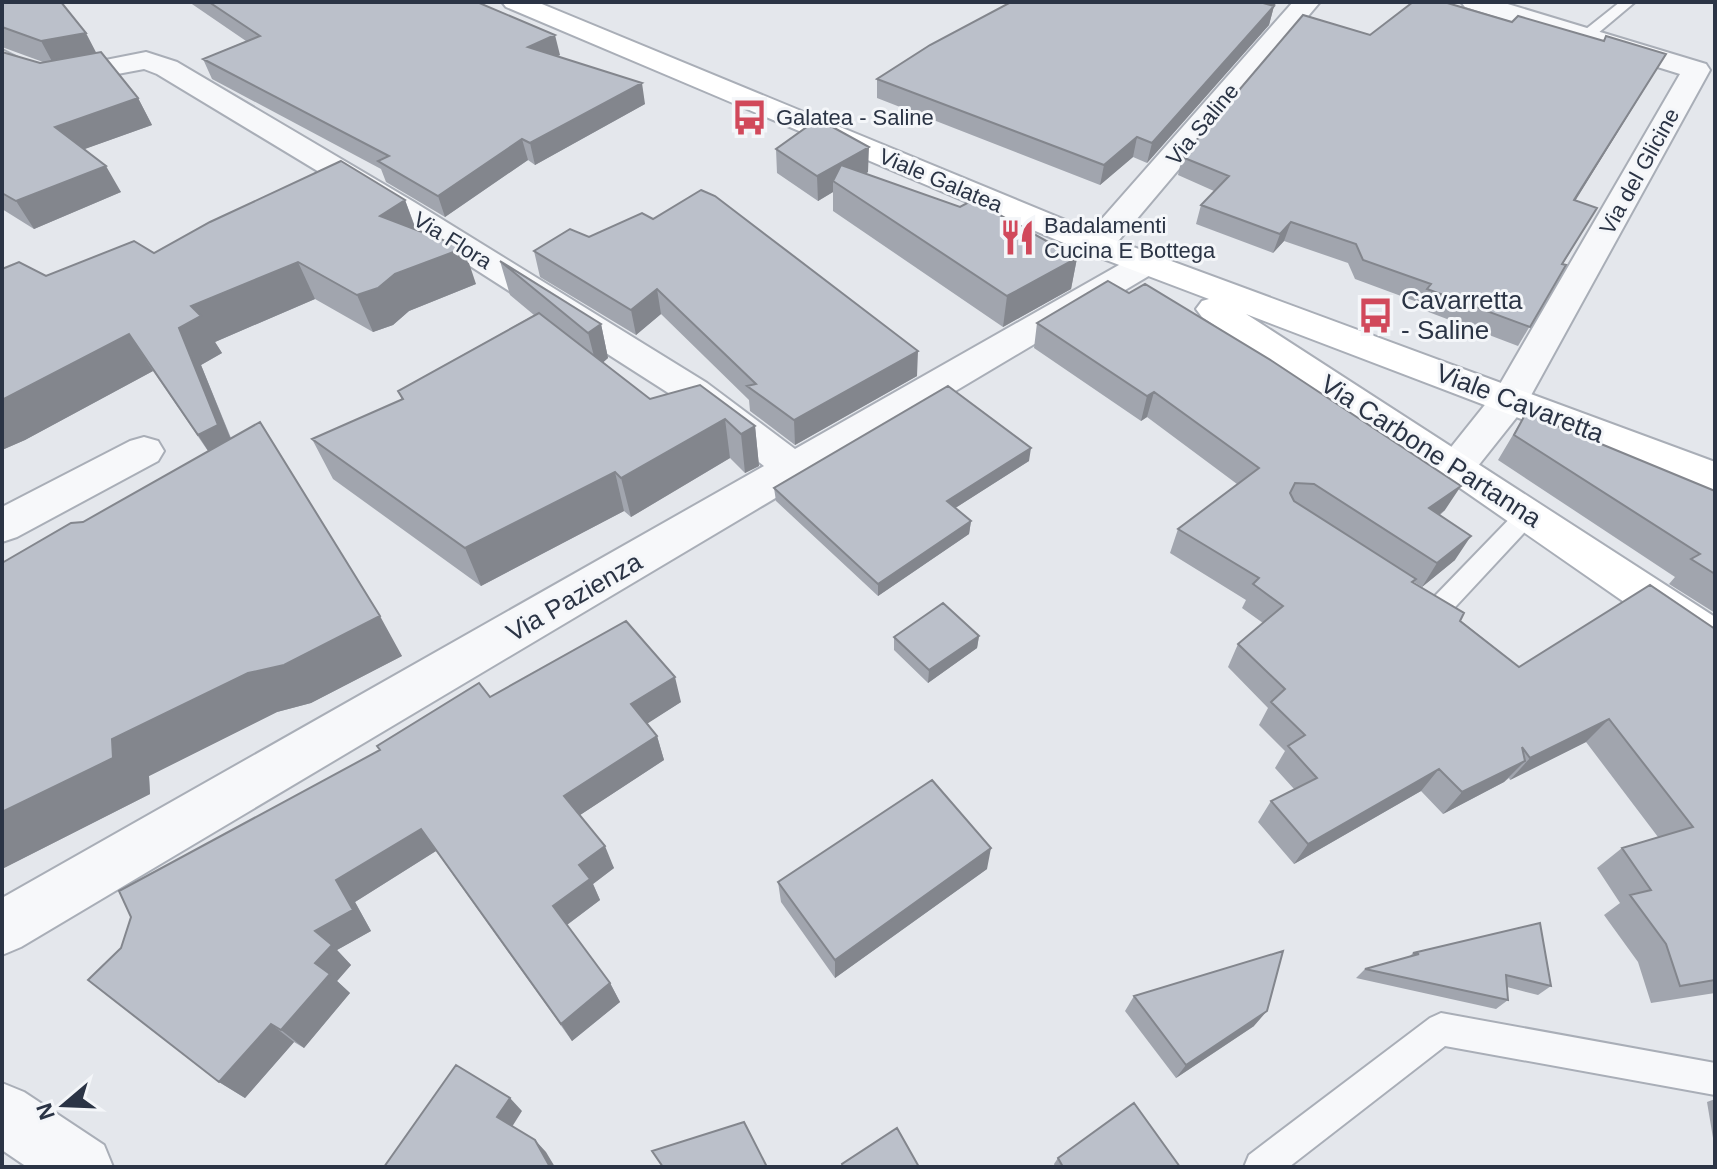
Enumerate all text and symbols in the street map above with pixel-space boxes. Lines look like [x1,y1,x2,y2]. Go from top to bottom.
street label: Via Saline [1161,78,1244,170]
bus stop icon: Galatea - Saline [731,98,769,136]
street label: Via del Glicine [1595,104,1684,239]
place label: Galatea - Saline [776,105,934,130]
street label: Viale Galatea [875,143,1007,218]
street label: Via Flora [409,207,497,275]
place label: Badalamenti Cucina E Bottega [1044,213,1216,263]
restaurant icon: Badalamenti Cucina E Bottega [999,219,1037,257]
place label: Cavarretta - Saline [1401,285,1523,345]
bus stop icon: Cavarretta - Saline [1356,296,1394,334]
street label: Viale Cavaretta [1432,357,1609,449]
street label: Via Carbone Partanna [1315,368,1547,534]
street label: Via Pazienza [501,546,647,648]
north arrow [24,1065,104,1145]
text: N [31,1100,60,1123]

